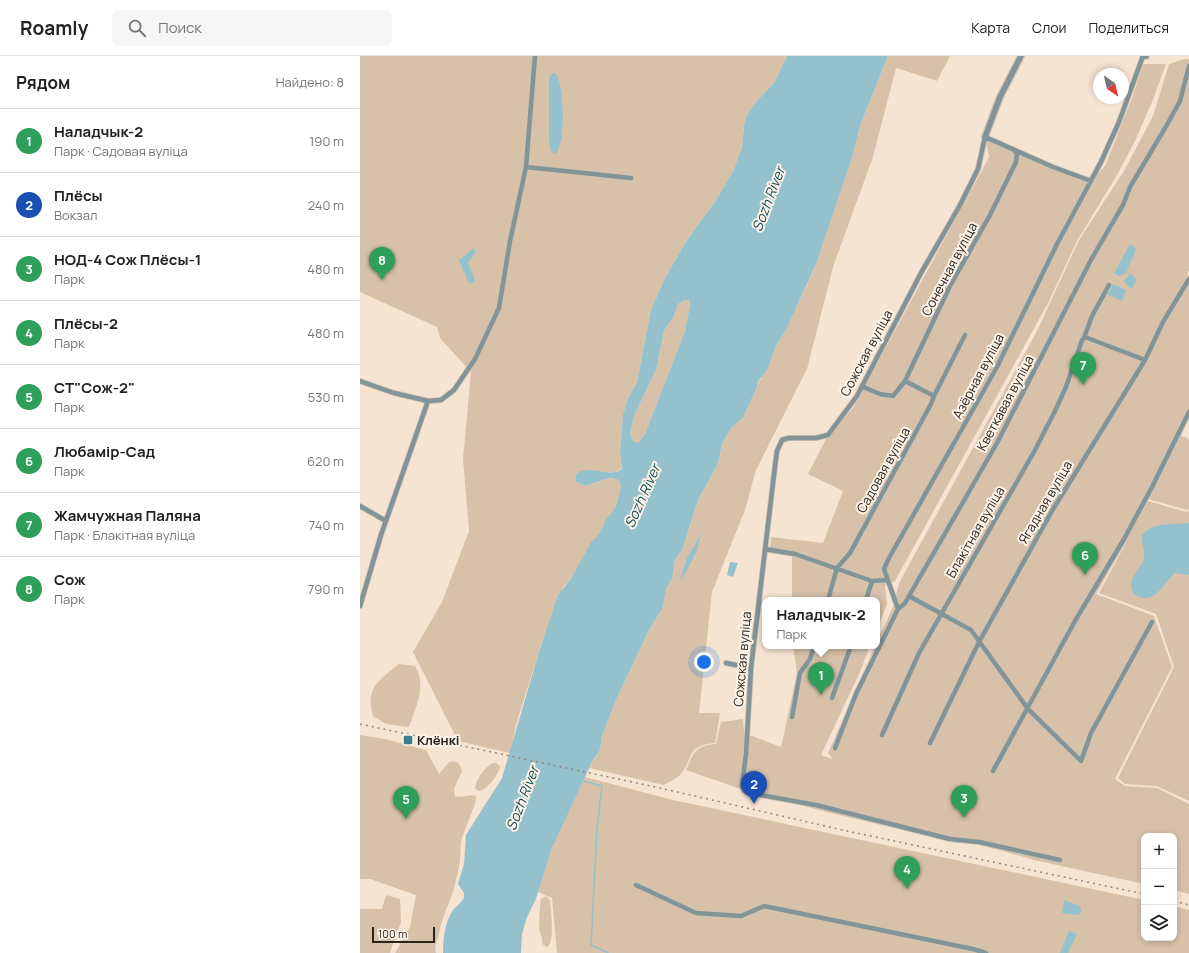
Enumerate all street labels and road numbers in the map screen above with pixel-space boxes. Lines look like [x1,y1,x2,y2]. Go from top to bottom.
street label: Сонечная вуліца [917,219,981,319]
street label: Сожская вуліца [836,307,896,399]
street label: Азёрная вуліца [948,330,1008,422]
street label: Кветкавая вуліца [972,352,1038,454]
street label: Садовая вуліца [852,424,914,516]
street label: Ягадная вуліца [1014,457,1076,547]
street label: Блакітная вуліца [942,483,1008,581]
street label: Сожская вуліца [729,611,755,707]

